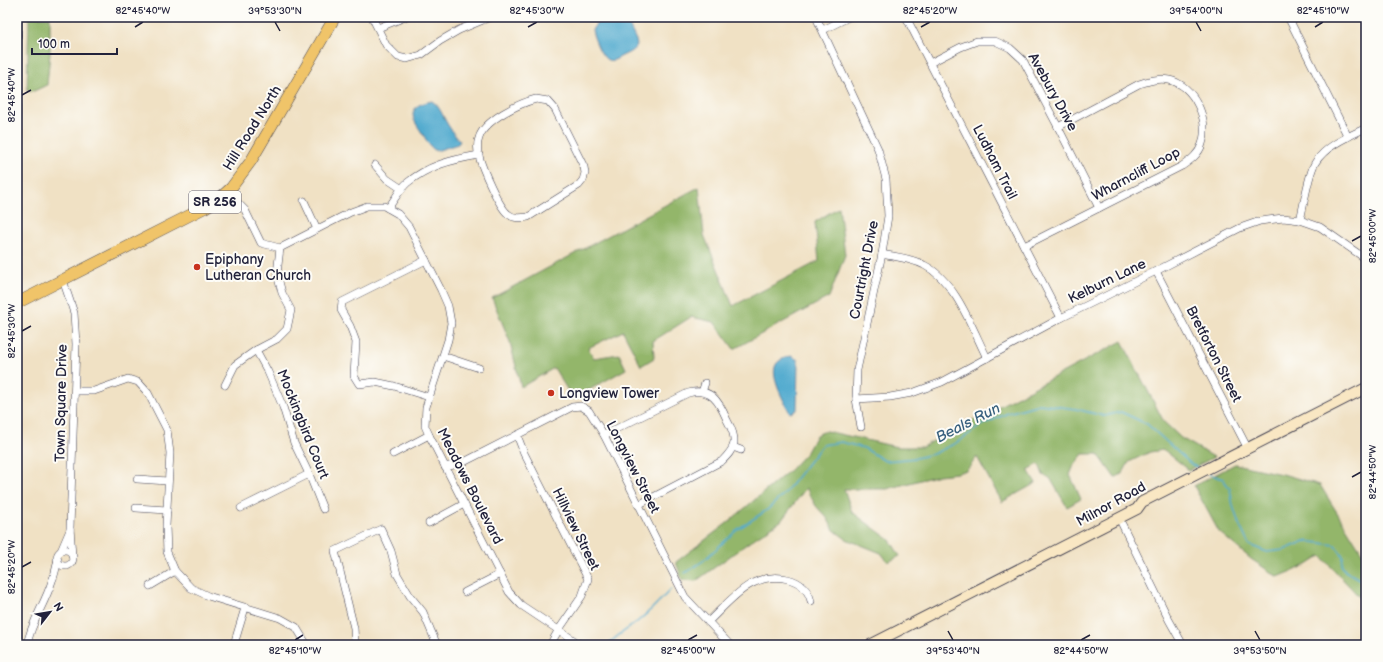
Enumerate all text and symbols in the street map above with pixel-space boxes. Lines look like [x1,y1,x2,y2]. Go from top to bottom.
text: 82°45'40"W [116,5,170,17]
text: 39°53'30"N [248,5,302,17]
text: 82°45'30"W [510,5,564,17]
text: 82°45'20"W [903,5,957,17]
text: 39°54'00"N [1169,5,1223,17]
text: 82°45'10"W [1297,5,1349,17]
scale bar [32,30,117,56]
text: 100 m [38,37,70,52]
street label: Avebury Drive [1025,50,1081,134]
text: 82°45'40"W [6,68,18,122]
street label: Hill Road North [219,82,285,174]
street label: Ludham Trail [969,122,1021,202]
street label: Wharncliff Loop [1089,144,1183,204]
road number: SR 256 [189,191,241,213]
text: 82°45'00"W [1367,209,1379,263]
street label: Courtright Drive [846,219,882,321]
place label: Epiphany Lutheran Church [205,251,311,284]
street label: Kelburn Lane [1065,255,1149,307]
marker: Epiphany Lutheran Church [192,262,202,272]
street label: Bretforton Street [1182,303,1246,406]
text: 82°45'30"W [6,304,18,358]
street label: Town Square Drive [51,344,71,462]
street label: Mockingbird Court [273,367,333,482]
place label: Longview Tower [559,385,660,402]
marker: Longview Tower [546,388,556,398]
water label: Beals Run [933,399,1003,447]
street label: Longview Street [602,418,664,517]
street label: Meadows Boulevard [433,425,507,547]
text: 82°44'50"W [1367,445,1379,499]
street label: Milnor Road [1073,478,1149,530]
street label: Hillview Street [549,485,604,574]
text: 82°45'20"W [6,540,18,594]
north arrow [30,592,70,632]
text: N [50,600,66,614]
text: 82°45'10"W [269,645,321,657]
text: 82°45'00"W [661,645,715,657]
text: 39°53'40"N [926,645,980,657]
text: 82°44'50"W [1054,645,1108,657]
text: 39°53'50"N [1233,645,1287,657]

